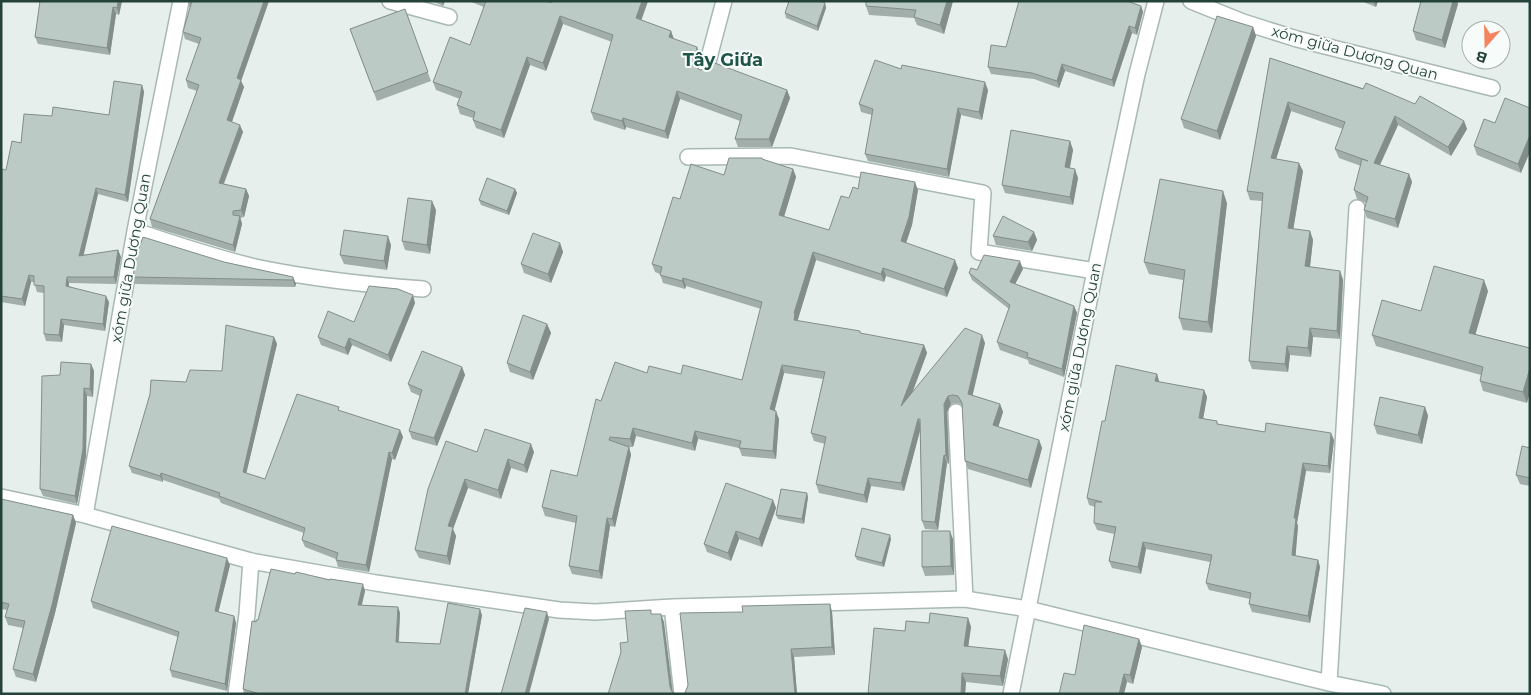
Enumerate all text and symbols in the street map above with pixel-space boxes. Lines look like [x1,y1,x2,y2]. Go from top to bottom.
north arrow [1461,20,1511,70]
street label: xóm giữa Dương Quan [1270,21,1441,84]
text: B [1473,47,1490,68]
district label: Tây Giữa [683,49,763,71]
street label: xóm giữa Dương Quan [106,172,155,344]
street label: xóm giữa Dương Quan [1054,261,1105,433]

